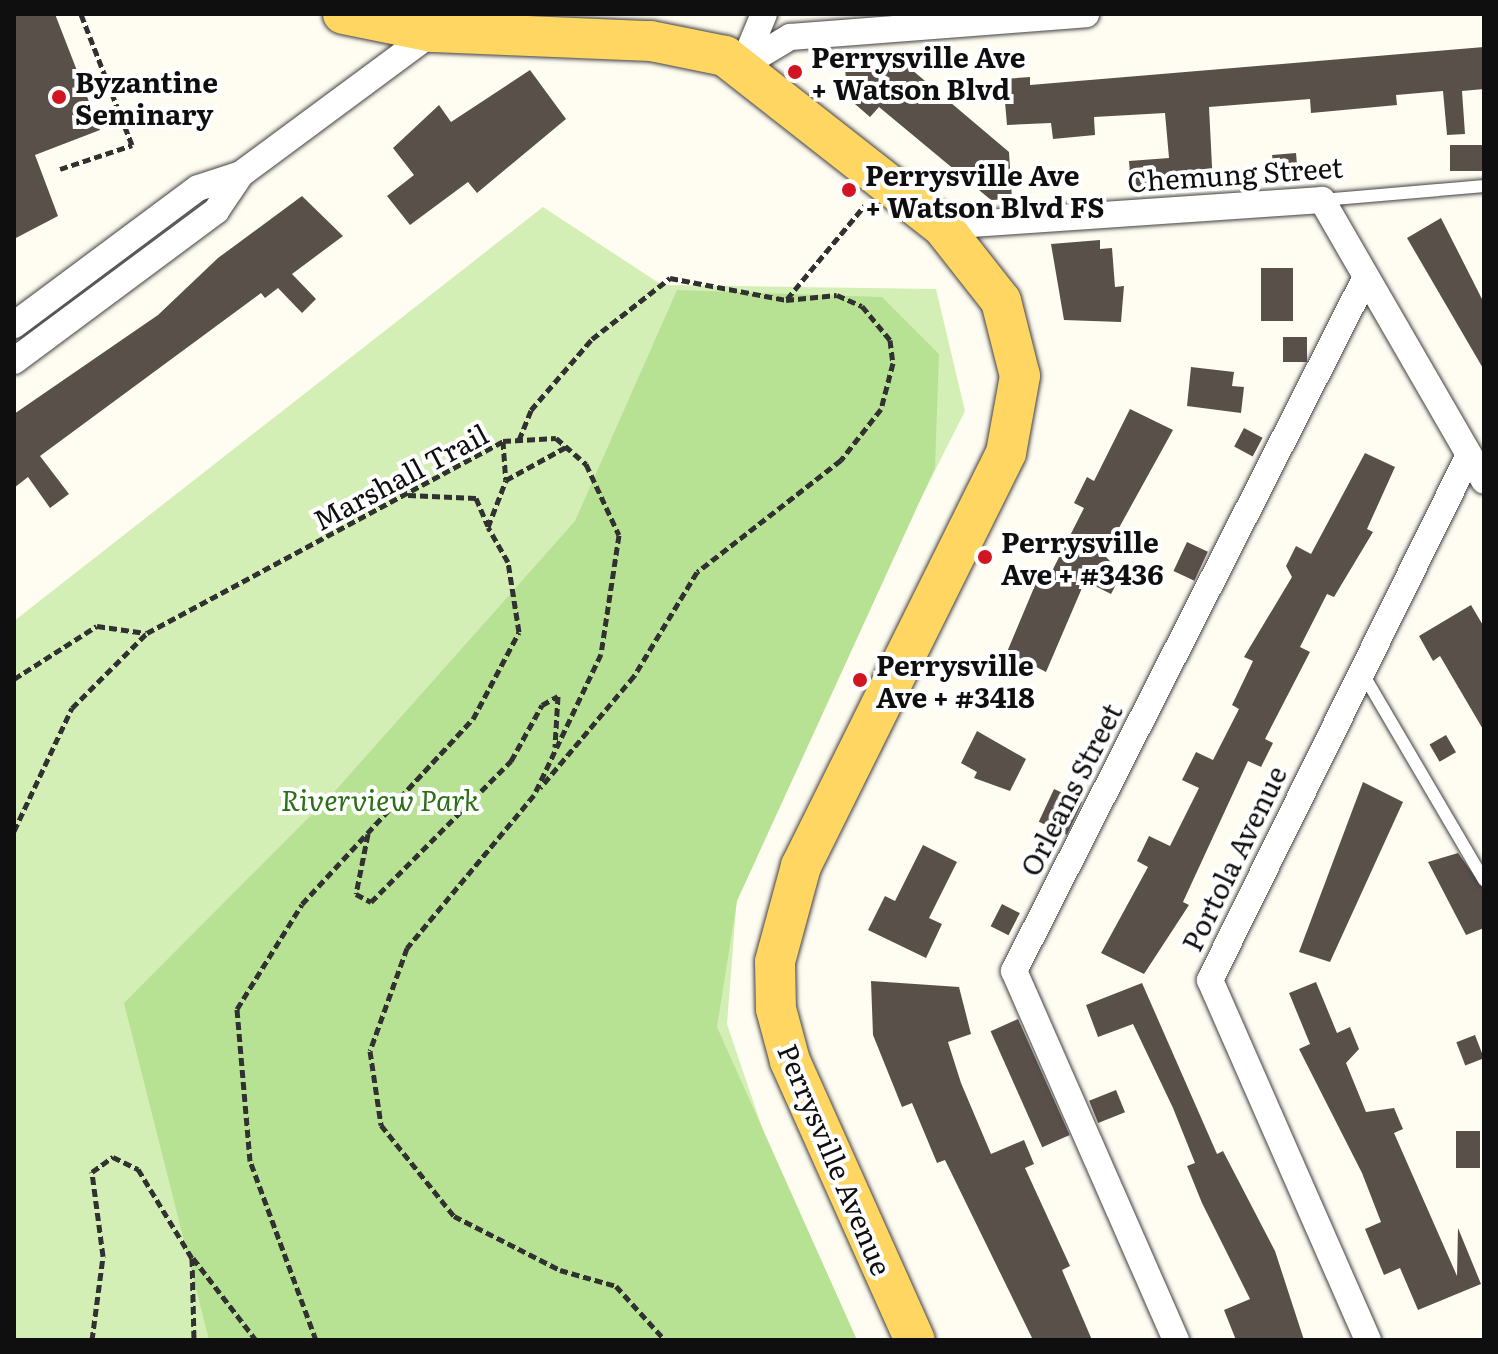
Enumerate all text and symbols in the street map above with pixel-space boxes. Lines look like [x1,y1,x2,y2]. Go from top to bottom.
place label: Perrysville Ave + Watson Blvd [811,39,1026,105]
marker: Perrysville Ave + Watson Blvd [786,63,804,81]
place label: Byzantine Seminary [75,64,218,130]
marker: Byzantine Seminary [50,88,68,106]
street label: Chemung Street [1126,149,1344,197]
place label: Perrysville Ave + Watson Blvd FS [865,157,1104,223]
marker: Perrysville Ave + Watson Blvd FS [840,181,858,199]
street label: Marshall Trail [307,416,493,536]
place label: Perrysville Ave + #3436 [1001,524,1164,590]
marker: Perrysville Ave + #3436 [976,548,994,566]
place label: Perrysville Ave + #3418 [876,647,1035,713]
marker: Perrysville Ave + #3418 [851,671,869,689]
street label: Orleans Street [1012,697,1128,881]
street label: Portola Avenue [1174,760,1292,956]
park label: Riverview Park [281,782,479,816]
street label: Perrysville Avenue [772,1038,900,1280]

